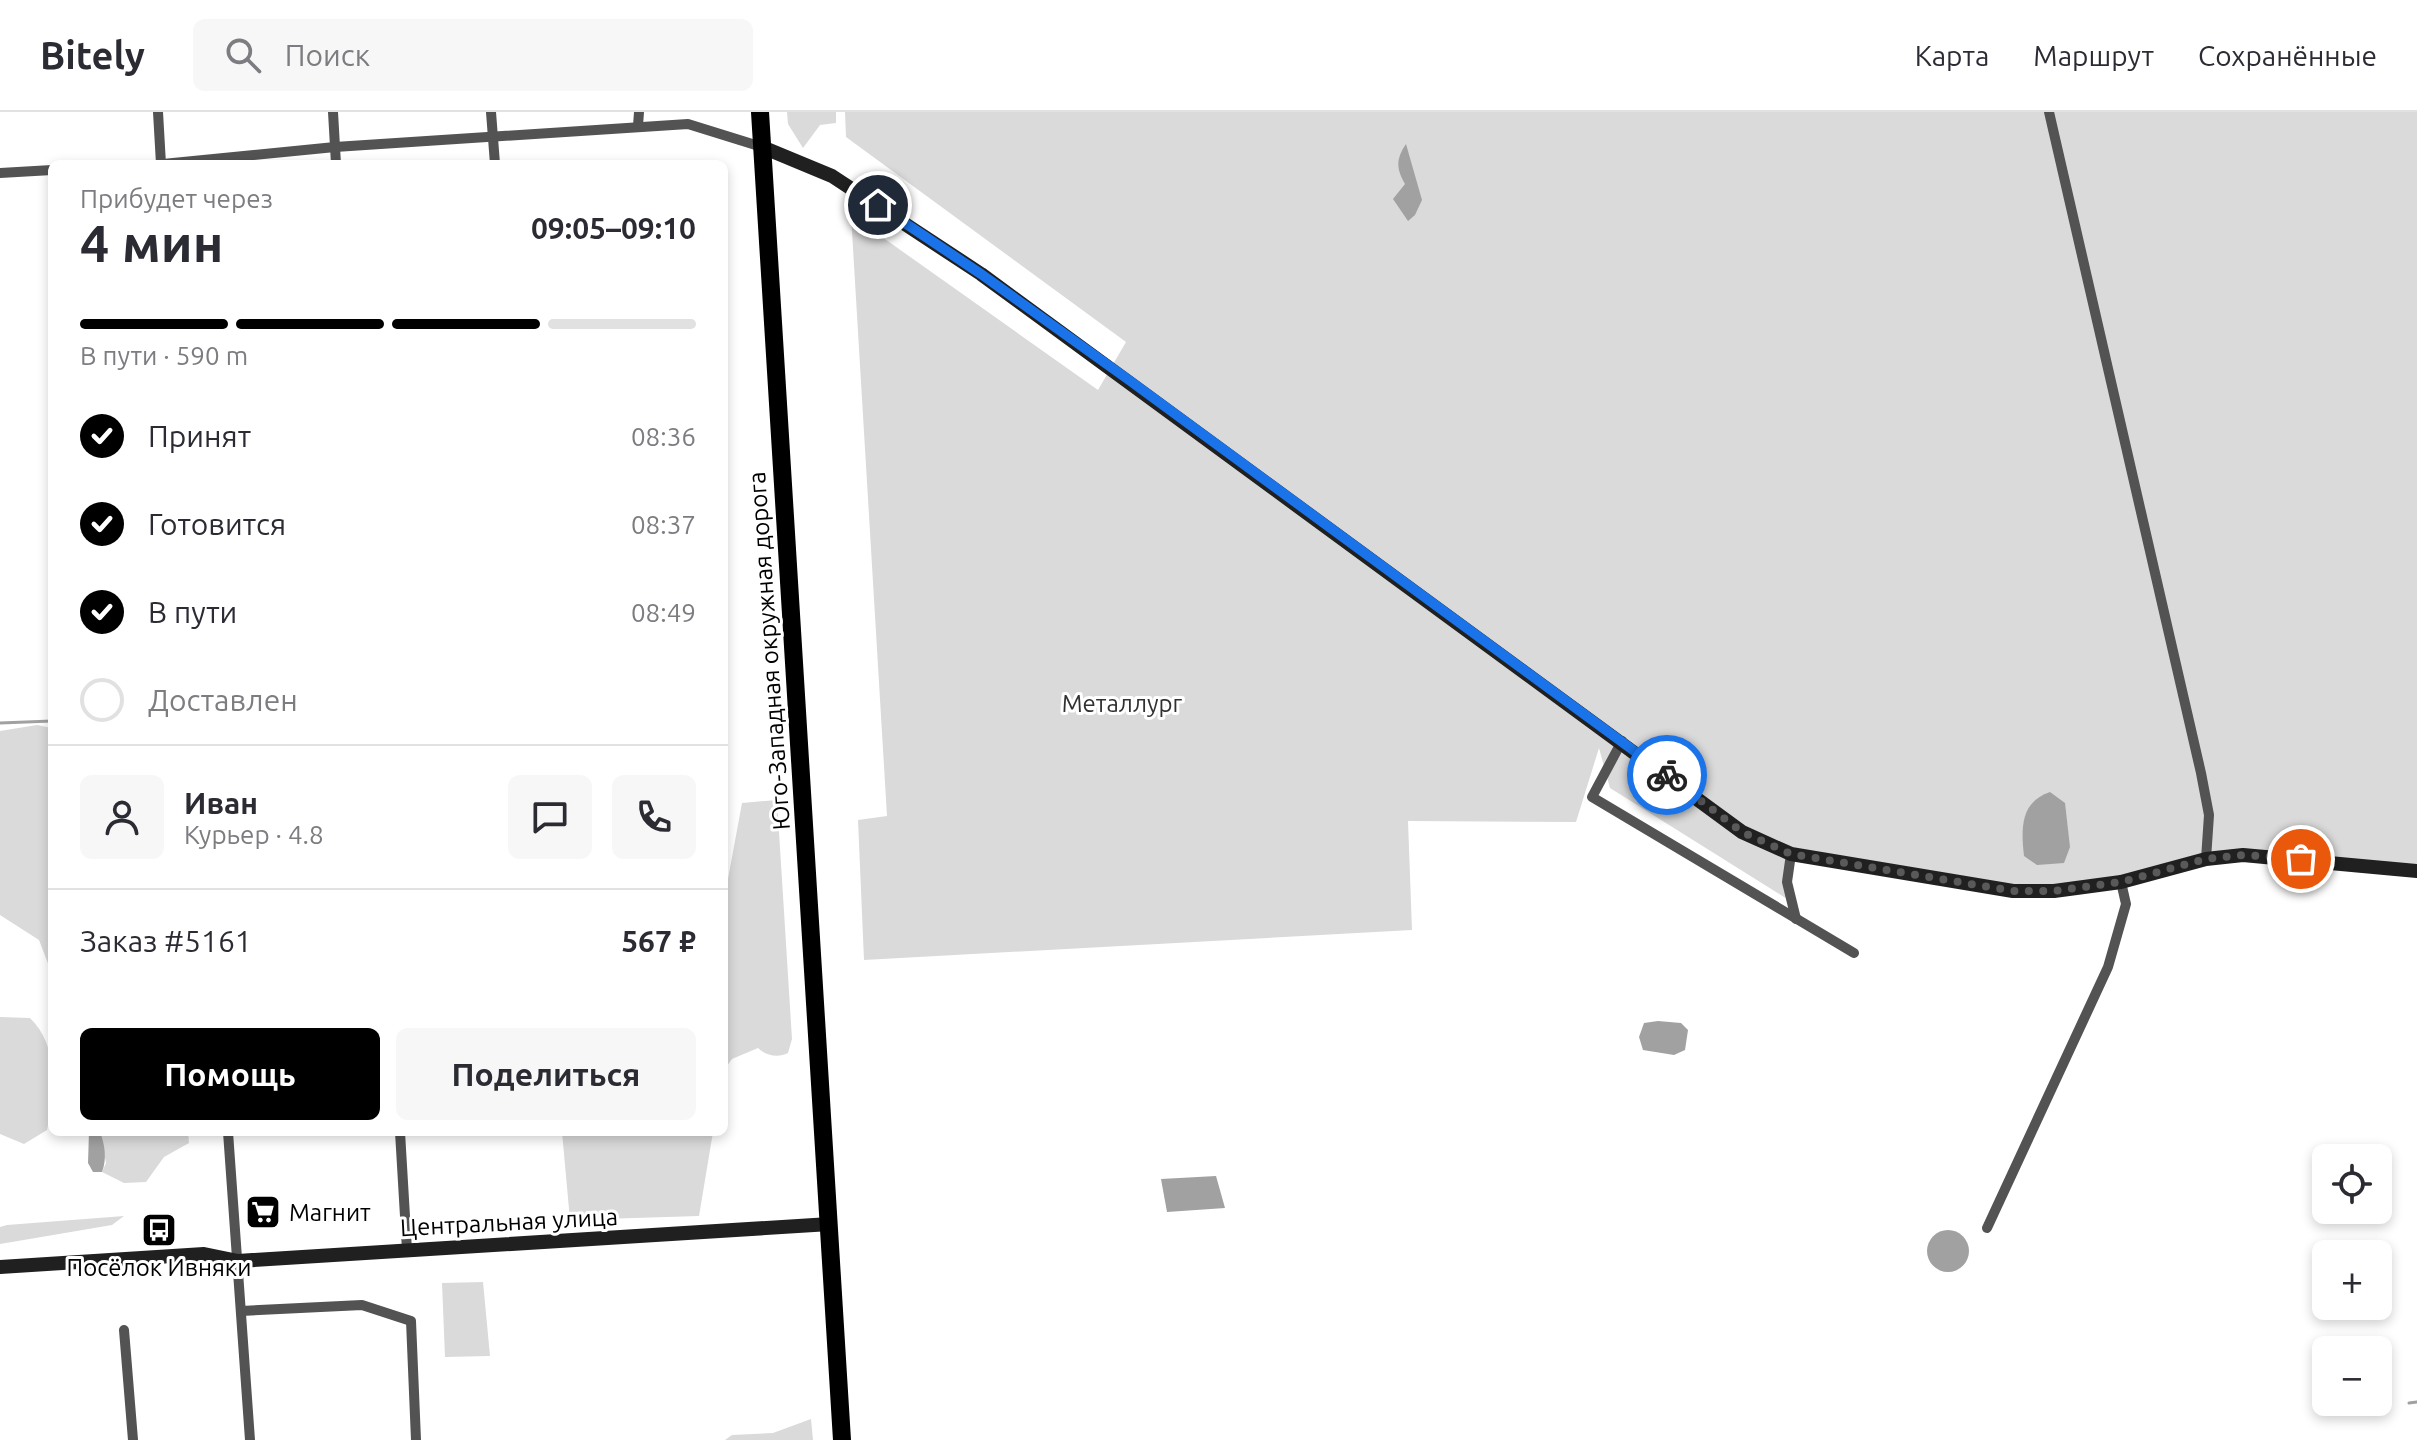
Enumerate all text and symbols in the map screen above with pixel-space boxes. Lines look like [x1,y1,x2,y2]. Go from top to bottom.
search box [193,19,753,91]
icon: search [221,33,265,77]
text: Bitely [40,34,145,76]
text: Поиск [285,38,370,72]
text: Карта [1915,40,1989,71]
text: Маршрут [2033,40,2154,71]
text: Сохранённые [2198,40,2377,71]
pin [844,171,912,239]
icon: home [856,183,900,227]
text: Прибудет через [80,184,273,213]
text: 09:05–09:10 [531,211,696,245]
text: 4 мин [80,214,223,272]
text: В пути · 590 m [80,341,248,370]
icon: check [80,414,124,458]
text: Принят [148,419,251,453]
text: 08:36 [631,422,696,451]
street label: Юго-Западная окружная дорога [743,471,795,831]
icon: check [80,502,124,546]
text: Готовится [148,507,286,541]
text: 08:37 [631,510,696,539]
icon: check [80,590,124,634]
text: В пути [148,595,237,629]
text: 08:49 [631,598,696,627]
text: Доставлен [148,683,298,717]
park label: Металлург [1062,690,1183,717]
courier [1627,735,1707,815]
icon: bike [1645,753,1689,797]
button: person [80,775,164,859]
button: chat [508,775,592,859]
button: phone [612,775,696,859]
text: Иван [184,786,258,820]
text: Курьер · 4.8 [184,820,324,849]
pin [2267,825,2335,893]
icon: bag [2279,837,2323,881]
text: Заказ #5161 [80,924,252,958]
text: 567 ₽ [621,924,696,958]
button: Помощь [80,1028,380,1120]
button: Поделиться [396,1028,696,1120]
map controls [2312,1144,2392,1416]
button: locate [2312,1144,2392,1224]
supermarket icon: Магнит [244,1193,282,1231]
place label: Магнит [289,1199,371,1226]
street label: Центральная улица [399,1203,619,1241]
bus stop icon: Посёлок Ивняки [140,1211,178,1249]
button: + [2312,1240,2392,1320]
place label: Посёлок Ивняки [67,1254,251,1281]
button: − [2312,1336,2392,1416]

